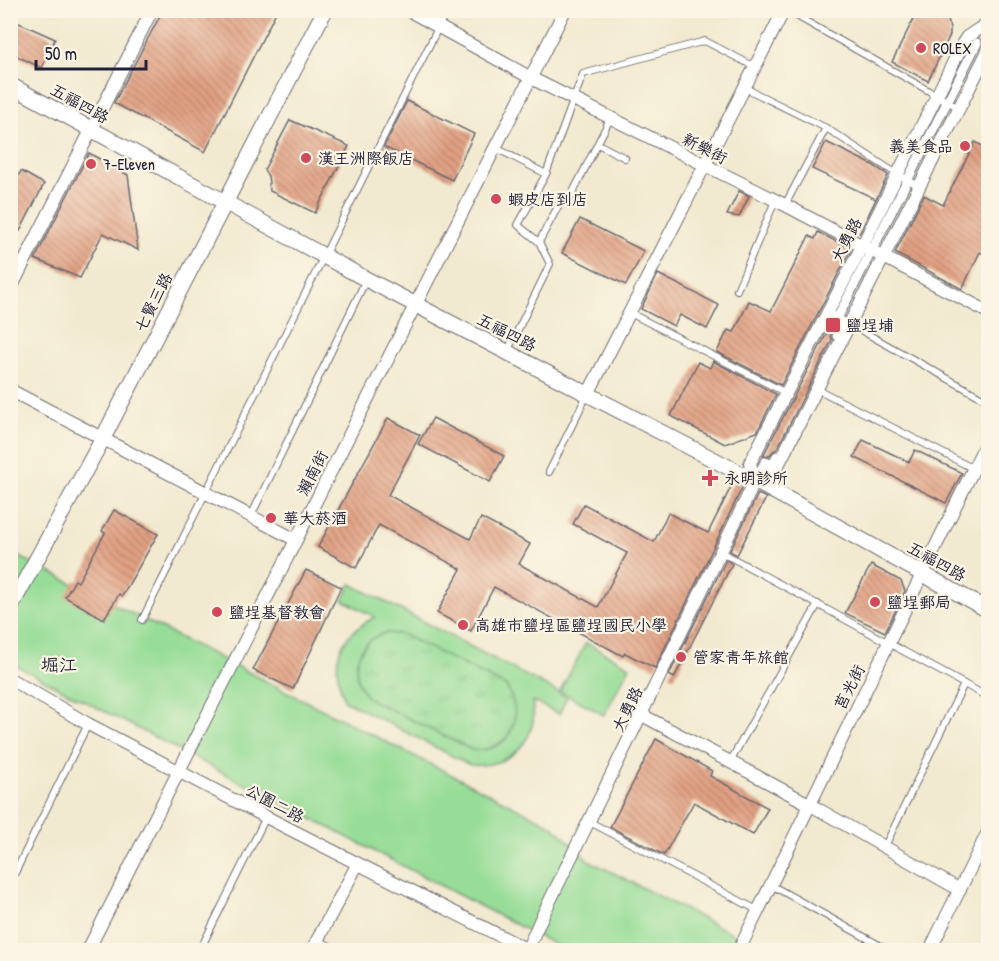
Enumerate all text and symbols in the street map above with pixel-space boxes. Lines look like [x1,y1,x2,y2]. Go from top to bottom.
scale bar [36,33,146,71]
place label: ROLEX [933,37,972,59]
text: 50 m [45,41,77,66]
marker: ROLEX [914,41,928,55]
street label: 五福四路 [47,78,113,128]
street label: 新樂街 [679,127,731,169]
place label: 義美食品 [889,135,953,157]
marker: 義美食品 [958,139,972,153]
place label: 漢王洲際飯店 [318,147,414,169]
marker: 漢王洲際飯店 [299,151,313,165]
place label: 7-Eleven [103,153,155,175]
marker: 7-Eleven [84,157,98,171]
place label: 蝦皮店到店 [508,188,588,210]
marker: 蝦皮店到店 [489,192,503,206]
street label: 大勇路 [825,214,867,266]
street label: 七賢三路 [129,268,177,336]
street label: 五福四路 [473,308,541,356]
place label: 鹽埕埔 [846,314,894,336]
marker: 鹽埕埔 [824,316,842,334]
street label: 瀨南街 [291,447,333,499]
place label: 永明診所 [724,467,788,489]
marker: 永明診所 [701,469,719,487]
place label: 華大菸酒 [283,507,347,529]
marker: 華大菸酒 [264,511,278,525]
street label: 五福四路 [904,536,970,586]
place label: 鹽埕郵局 [887,591,951,613]
marker: 鹽埕郵局 [868,595,882,609]
place label: 鹽埕基督教會 [229,601,325,623]
marker: 鹽埕基督教會 [210,605,224,619]
place label: 高雄市鹽埕區鹽埕國民小學 [475,614,667,636]
marker: 高雄市鹽埕區鹽埕國民小學 [456,618,470,632]
place label: 管家青年旅館 [693,646,789,668]
marker: 管家青年旅館 [674,650,688,664]
district label: 堀江 [41,652,77,677]
street label: 莒光街 [828,661,870,713]
street label: 大勇路 [607,683,647,735]
street label: 公園二路 [242,778,308,828]

